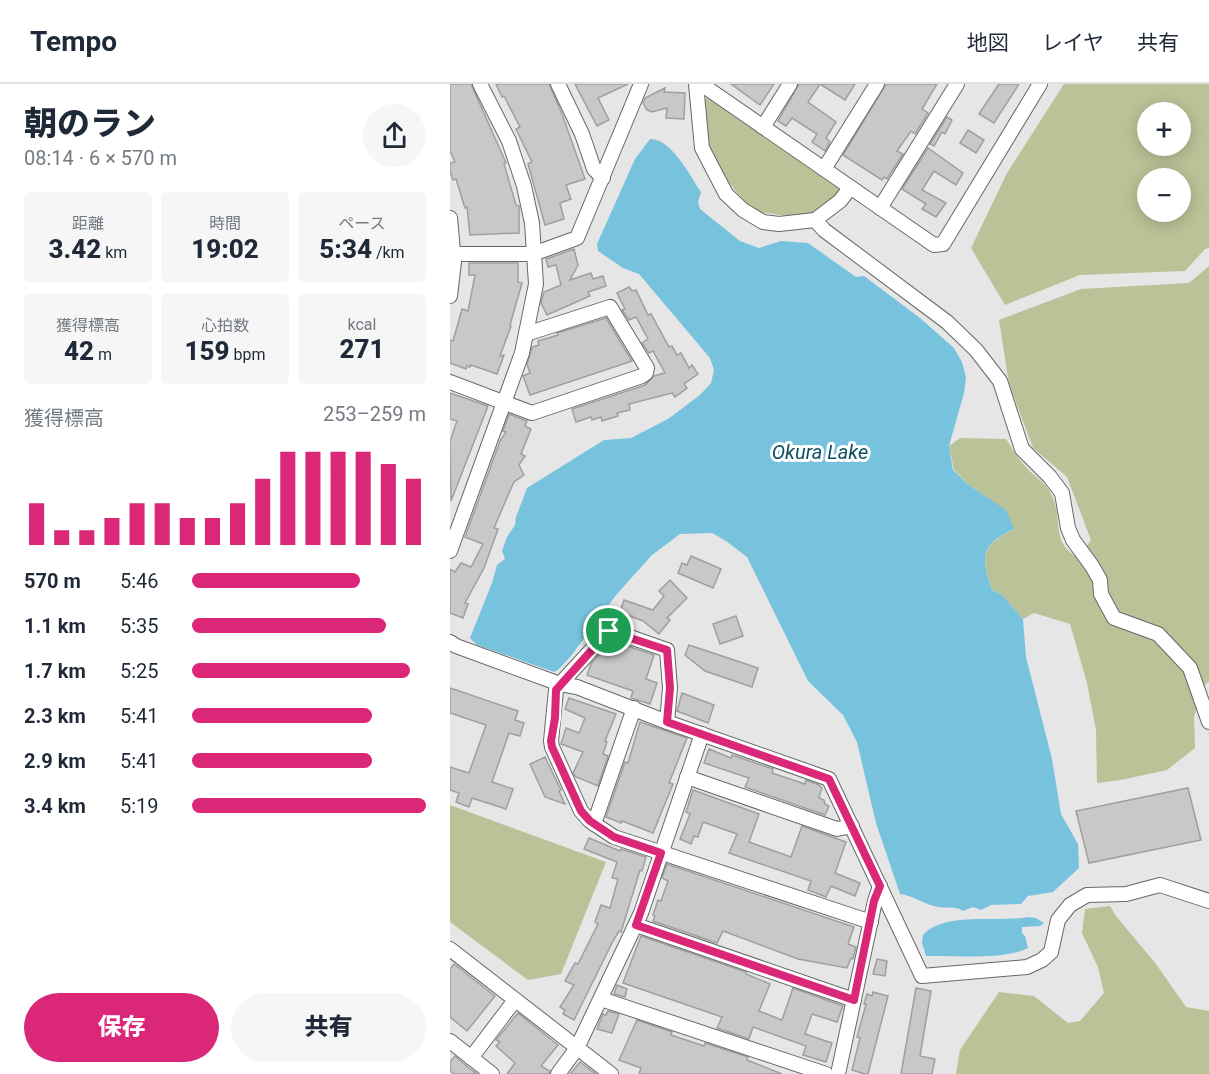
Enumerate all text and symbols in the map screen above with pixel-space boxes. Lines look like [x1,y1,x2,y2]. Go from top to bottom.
text: Tempo [30,25,117,58]
text: 地図 [967,31,1009,55]
text: レイヤ [1042,31,1104,55]
text: 共有 [1137,31,1179,55]
map controls [1137,102,1191,222]
button: + [1137,102,1191,156]
text: 朝のラン [24,104,156,143]
button: share [363,104,426,167]
text: 08:14 · 6 × 570 m [24,146,177,170]
button: − [1137,168,1191,222]
text: 距離 [72,214,104,233]
text: 時間 [209,214,241,233]
text: ペース [338,214,386,233]
text: 3.42 [49,234,101,264]
text: 19:02 [191,234,259,264]
text: 5:34 [319,234,372,264]
text: km [101,243,127,262]
text: /km [372,243,405,262]
text: kcal [348,315,376,334]
text: 獲得標高 [56,316,120,335]
text: 心拍数 [201,316,249,335]
text: 271 [340,334,384,364]
text: 42 [64,336,94,366]
text: 159 [185,336,230,366]
text: m [94,345,112,364]
text: bpm [230,345,265,364]
text: 253–259 m [323,402,426,426]
text: 獲得標高 [24,406,104,430]
water label: Okura Lake [772,440,868,464]
text: 570 m [24,569,81,593]
text: 5:46 [120,569,159,593]
pin [583,605,634,656]
text: 1.1 km [24,614,86,638]
text: 5:35 [120,614,159,638]
icon: arrive [592,614,625,647]
text: 1.7 km [24,659,86,683]
text: 5:25 [120,659,159,683]
text: 2.3 km [24,704,86,728]
text: 5:41 [120,704,159,728]
text: 2.9 km [24,749,86,773]
text: 5:41 [120,749,159,773]
text: 3.4 km [24,794,86,818]
text: 5:19 [120,794,159,818]
button: 保存 [24,993,219,1062]
button: 共有 [231,993,426,1062]

